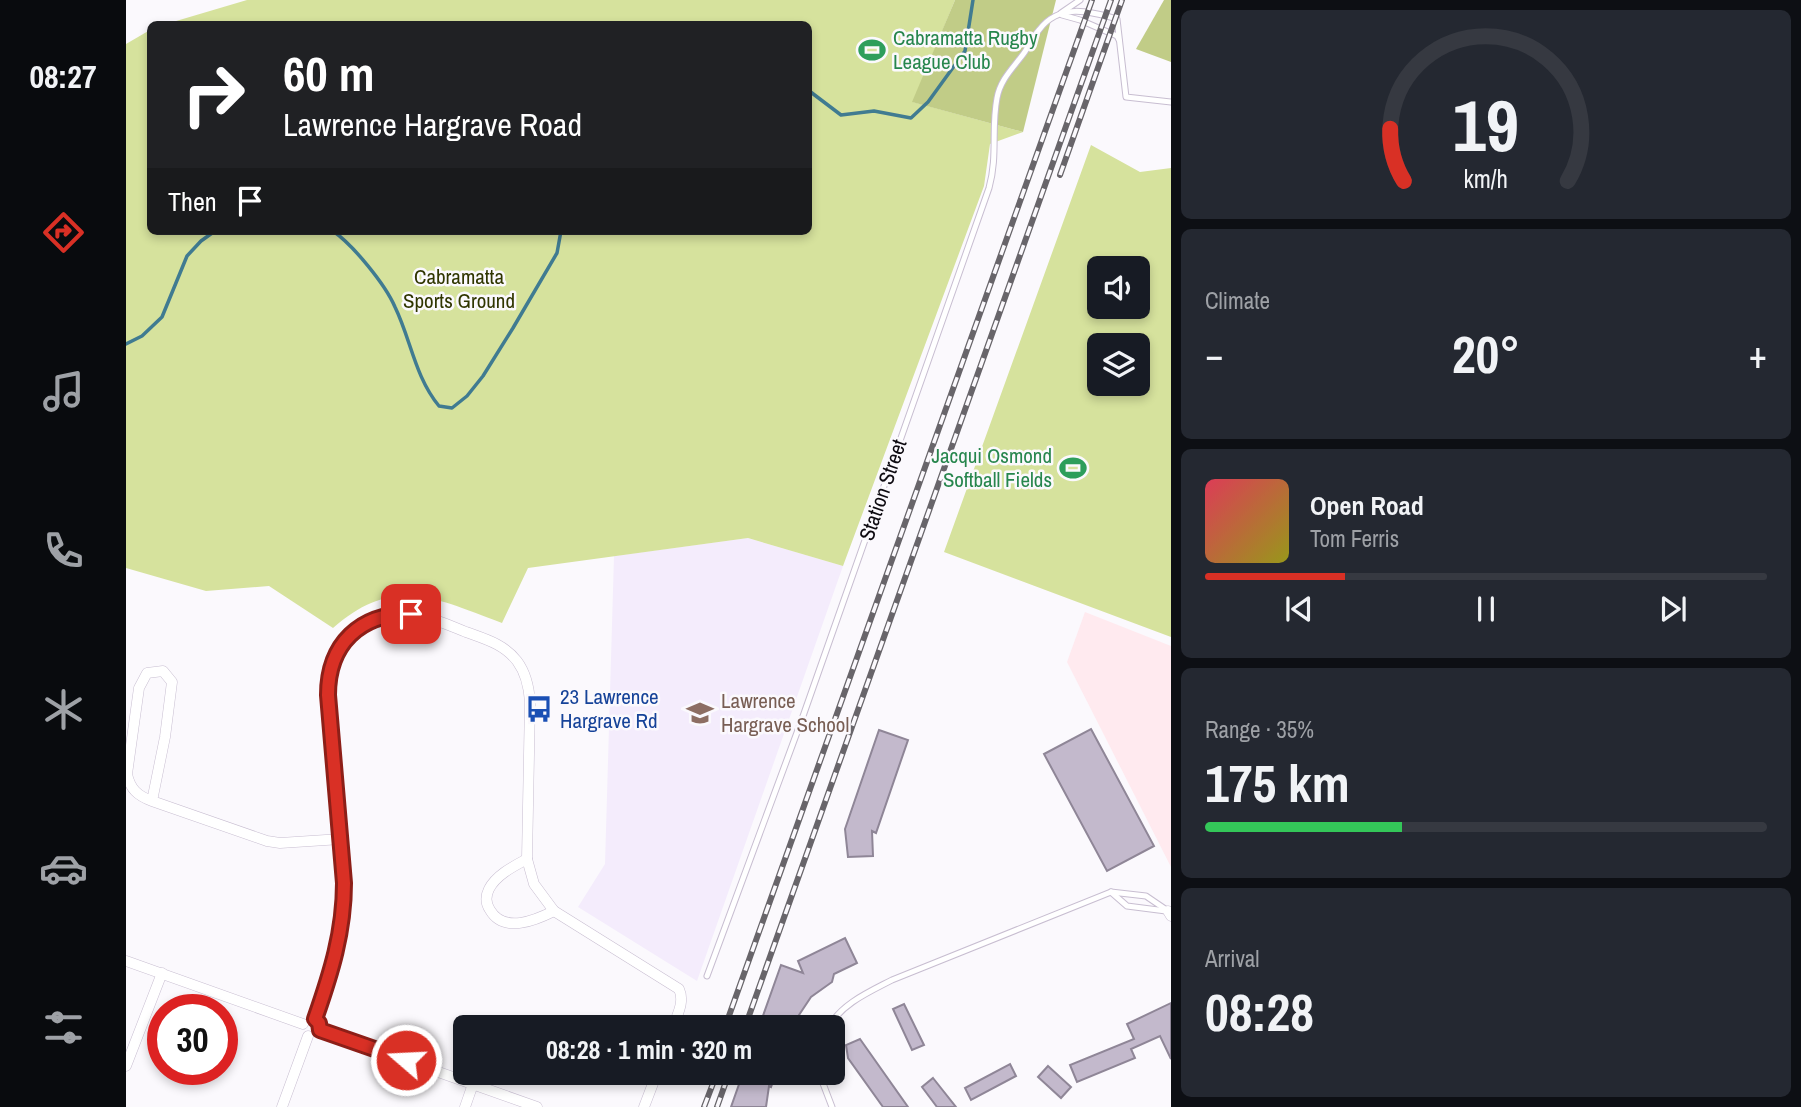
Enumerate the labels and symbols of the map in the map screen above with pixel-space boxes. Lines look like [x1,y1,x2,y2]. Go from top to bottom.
place label: Cabramatta Rugby League Club [893,23,1038,76]
sports icon: Cabramatta Rugby League Club [857,35,887,65]
park label: Cabramatta Sports Ground [403,262,515,315]
street label: Station Street [852,435,913,544]
place label: Jacqui Osmond Softball Fields [931,441,1052,494]
sports icon: Jacqui Osmond Softball Fields [1058,453,1088,483]
pin [381,584,441,644]
place label: 23 Lawrence Hargrave Rd [560,682,659,735]
place label: Lawrence Hargrave School [721,686,849,739]
bus stop icon: 23 Lawrence Hargrave Rd [524,694,554,724]
school or university icon: Lawrence Hargrave School [685,698,715,728]
speed limit sign: 30 [147,994,238,1085]
position arrow [369,1023,443,1097]

